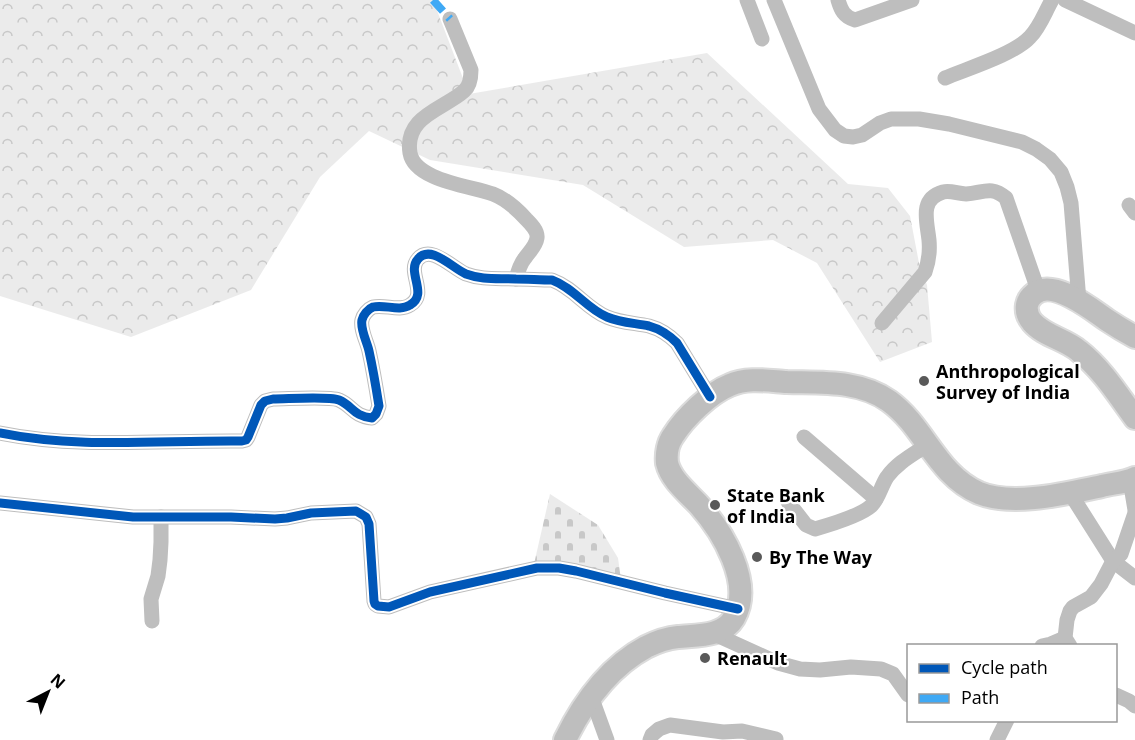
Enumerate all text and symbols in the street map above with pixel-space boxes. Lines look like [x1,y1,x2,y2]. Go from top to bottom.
place label: Anthropological Survey of India [936,359,1080,404]
marker: Anthropological Survey of India [917,374,931,388]
place label: State Bank of India [727,483,826,528]
marker: State Bank of India [708,498,722,512]
place label: By The Way [769,545,873,569]
marker: By The Way [750,550,764,564]
legend [907,644,1117,722]
place label: Renault [717,646,788,670]
marker: Renault [698,651,712,665]
text: Cycle path [961,655,1048,679]
north arrow [18,662,78,722]
text: N [46,668,70,693]
text: Path [961,685,999,709]

